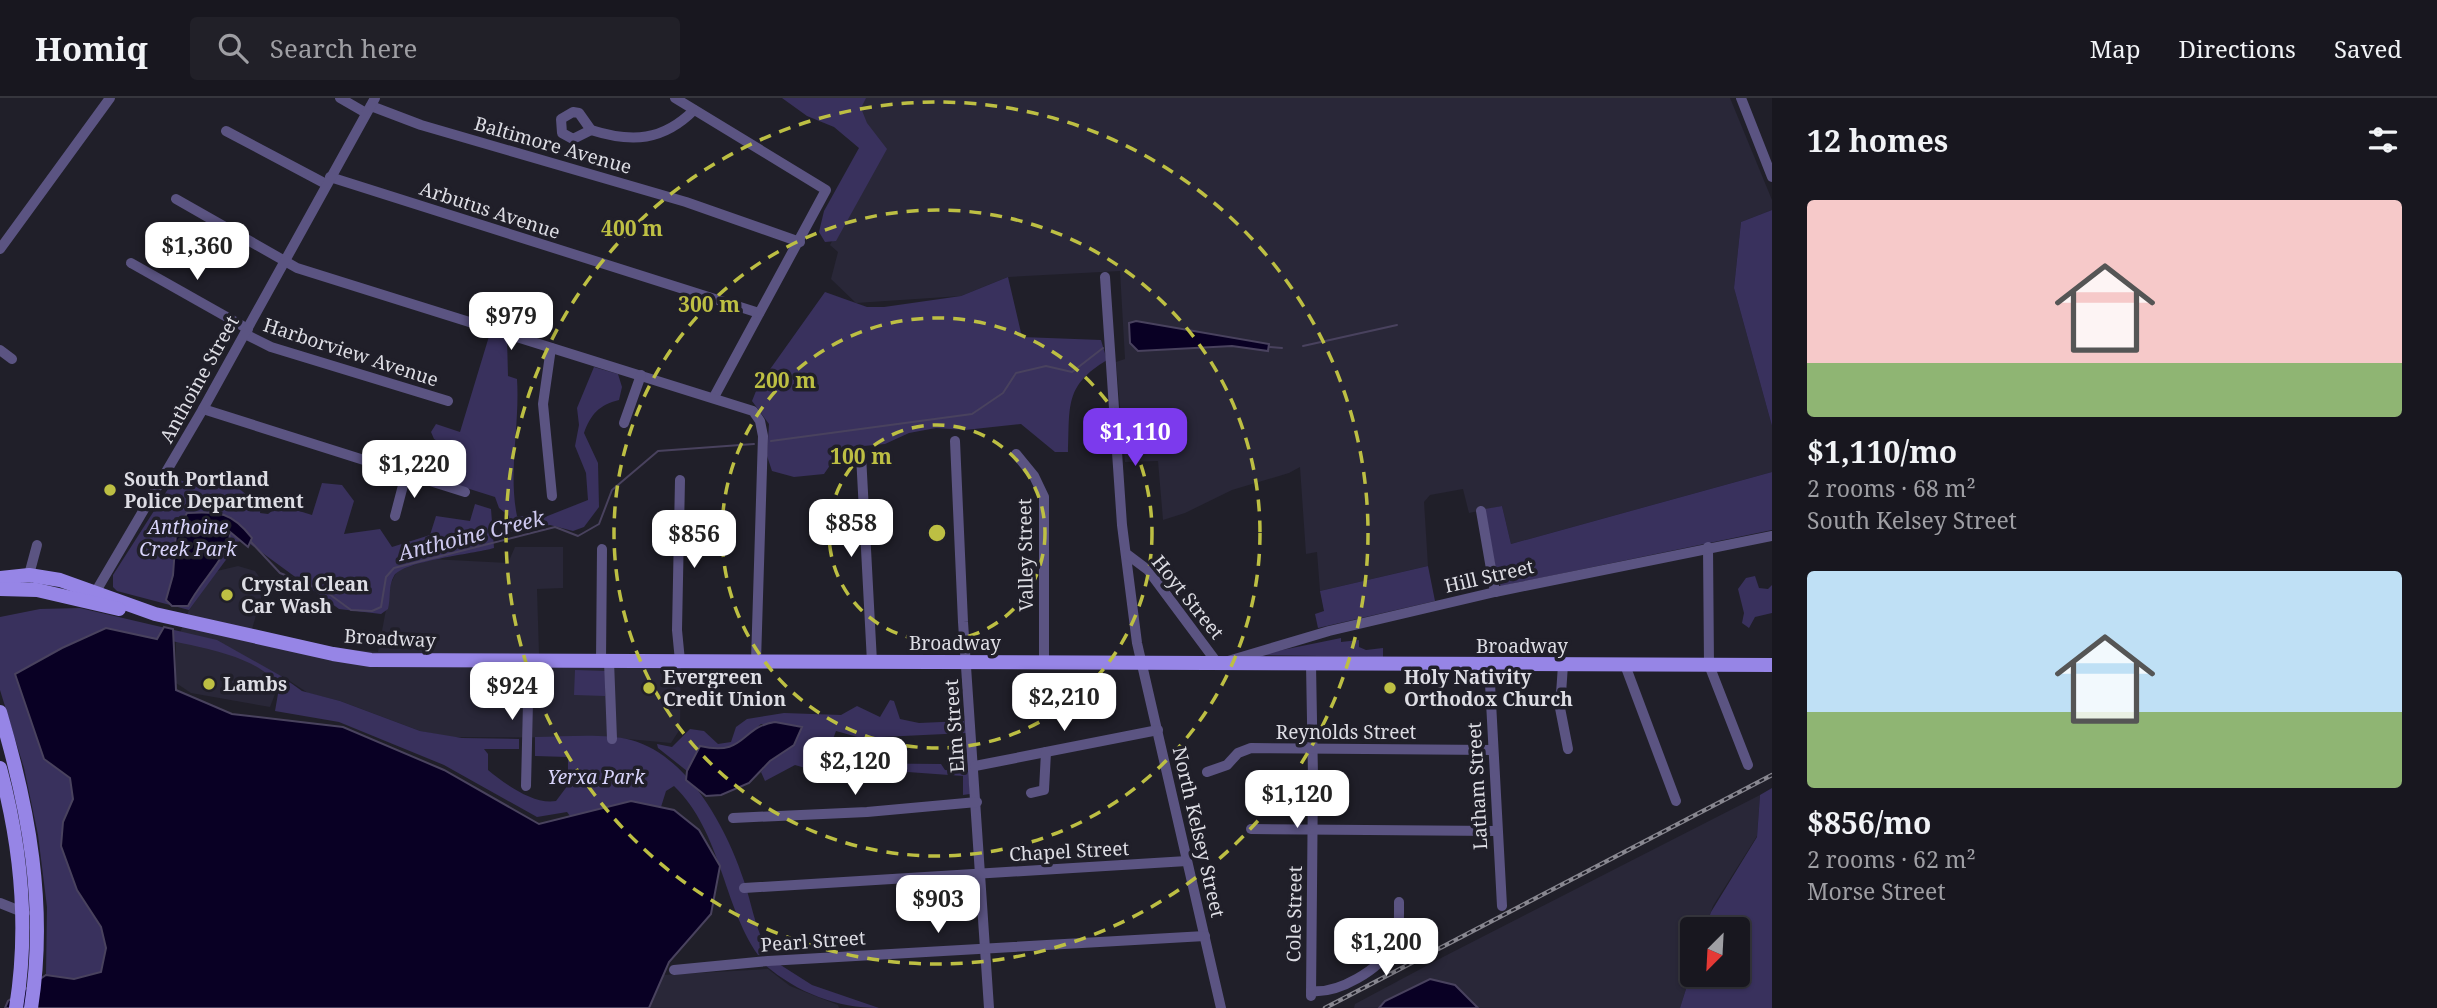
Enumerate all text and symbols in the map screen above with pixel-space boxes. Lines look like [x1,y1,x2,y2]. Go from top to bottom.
search box [190,17,680,80]
text: Homiq [35,26,148,71]
icon: search [214,29,252,67]
text: Search here [270,30,417,66]
text: Map [2090,32,2141,65]
text: Directions [2179,32,2296,65]
text: Saved [2334,32,2402,65]
street label: Baltimore Avenue [471,110,635,180]
text: 12 homes [1807,120,1948,161]
icon: filters [2364,121,2402,159]
street label: Arbutus Avenue [416,175,564,245]
text: 400 m [601,214,663,242]
pin: $1,360 [140,222,254,282]
text: $1,360 [161,229,233,261]
icon: home [2042,245,2168,371]
text: 300 m [678,290,740,318]
pin: $979 [470,292,552,352]
text: $979 [485,299,537,331]
street label: Anthoine Street [153,310,245,447]
street label: Harborview Avenue [260,311,442,393]
text: 200 m [754,366,816,394]
pin: $1,110 [1078,408,1192,468]
text: $1,110 [1099,415,1171,447]
text: $1,110/mo [1807,431,1957,472]
pin: $1,220 [357,440,471,500]
text: 100 m [830,442,892,470]
text: $1,220 [378,447,450,479]
place label: South Portland Police Department [124,466,304,514]
text: 2 rooms · 68 m² [1807,472,1976,504]
marker: South Portland Police Department [102,482,118,498]
street label: Valley Street [1011,498,1039,612]
pin: $858 [810,500,892,559]
water label: Anthoine Creek [393,503,548,567]
text: South Kelsey Street [1807,504,2017,536]
text: $858 [825,506,877,538]
pin: $856 [653,510,735,570]
park label: Anthoine Creek Park [139,514,238,562]
text: $856 [668,517,720,549]
centre of rings [925,521,949,545]
street label: Hoyt Street [1146,550,1230,645]
street label: Hill Street [1442,553,1536,599]
place label: Crystal Clean Car Wash [241,571,369,619]
marker: Crystal Clean Car Wash [219,587,235,603]
icon: home [2042,616,2168,742]
street label: Broadway [343,623,437,653]
street label: Broadway [909,630,1001,656]
street label: Broadway [1476,633,1568,659]
pin: $924 [471,662,553,722]
place label: Evergreen Credit Union [663,664,786,712]
place label: Holy Nativity Orthodox Church [1404,664,1573,712]
text: $924 [486,669,538,701]
place label: Lambs [223,671,287,697]
pin: $2,210 [1007,674,1121,733]
marker: Lambs [201,676,217,692]
street label: Elm Street [938,678,970,774]
marker: Evergreen Credit Union [641,680,657,696]
text: $2,210 [1028,680,1100,712]
marker: Holy Nativity Orthodox Church [1382,680,1398,696]
street label: Reynolds Street [1276,719,1417,745]
street label: Latham Street [1461,721,1493,851]
pin: $2,120 [798,738,912,797]
text: $2,120 [819,744,891,776]
street label: North Kelsey Street [1167,744,1231,920]
park label: Yerxa Park [547,764,646,790]
pin: $1,120 [1240,770,1354,830]
text: $1,120 [1261,777,1333,809]
text: $856/mo [1807,802,1931,843]
street label: Chapel Street [1008,835,1130,867]
text: 2 rooms · 62 m² [1807,843,1976,875]
street label: Cole Street [1280,865,1308,963]
text: Morse Street [1807,875,1945,907]
pin: $903 [897,876,979,935]
text: $903 [912,882,964,914]
north arrow [1680,917,1750,987]
map controls [1680,917,1750,987]
pin: $1,200 [1329,918,1443,978]
street label: Pearl Street [760,924,867,958]
text: $1,200 [1350,925,1422,957]

